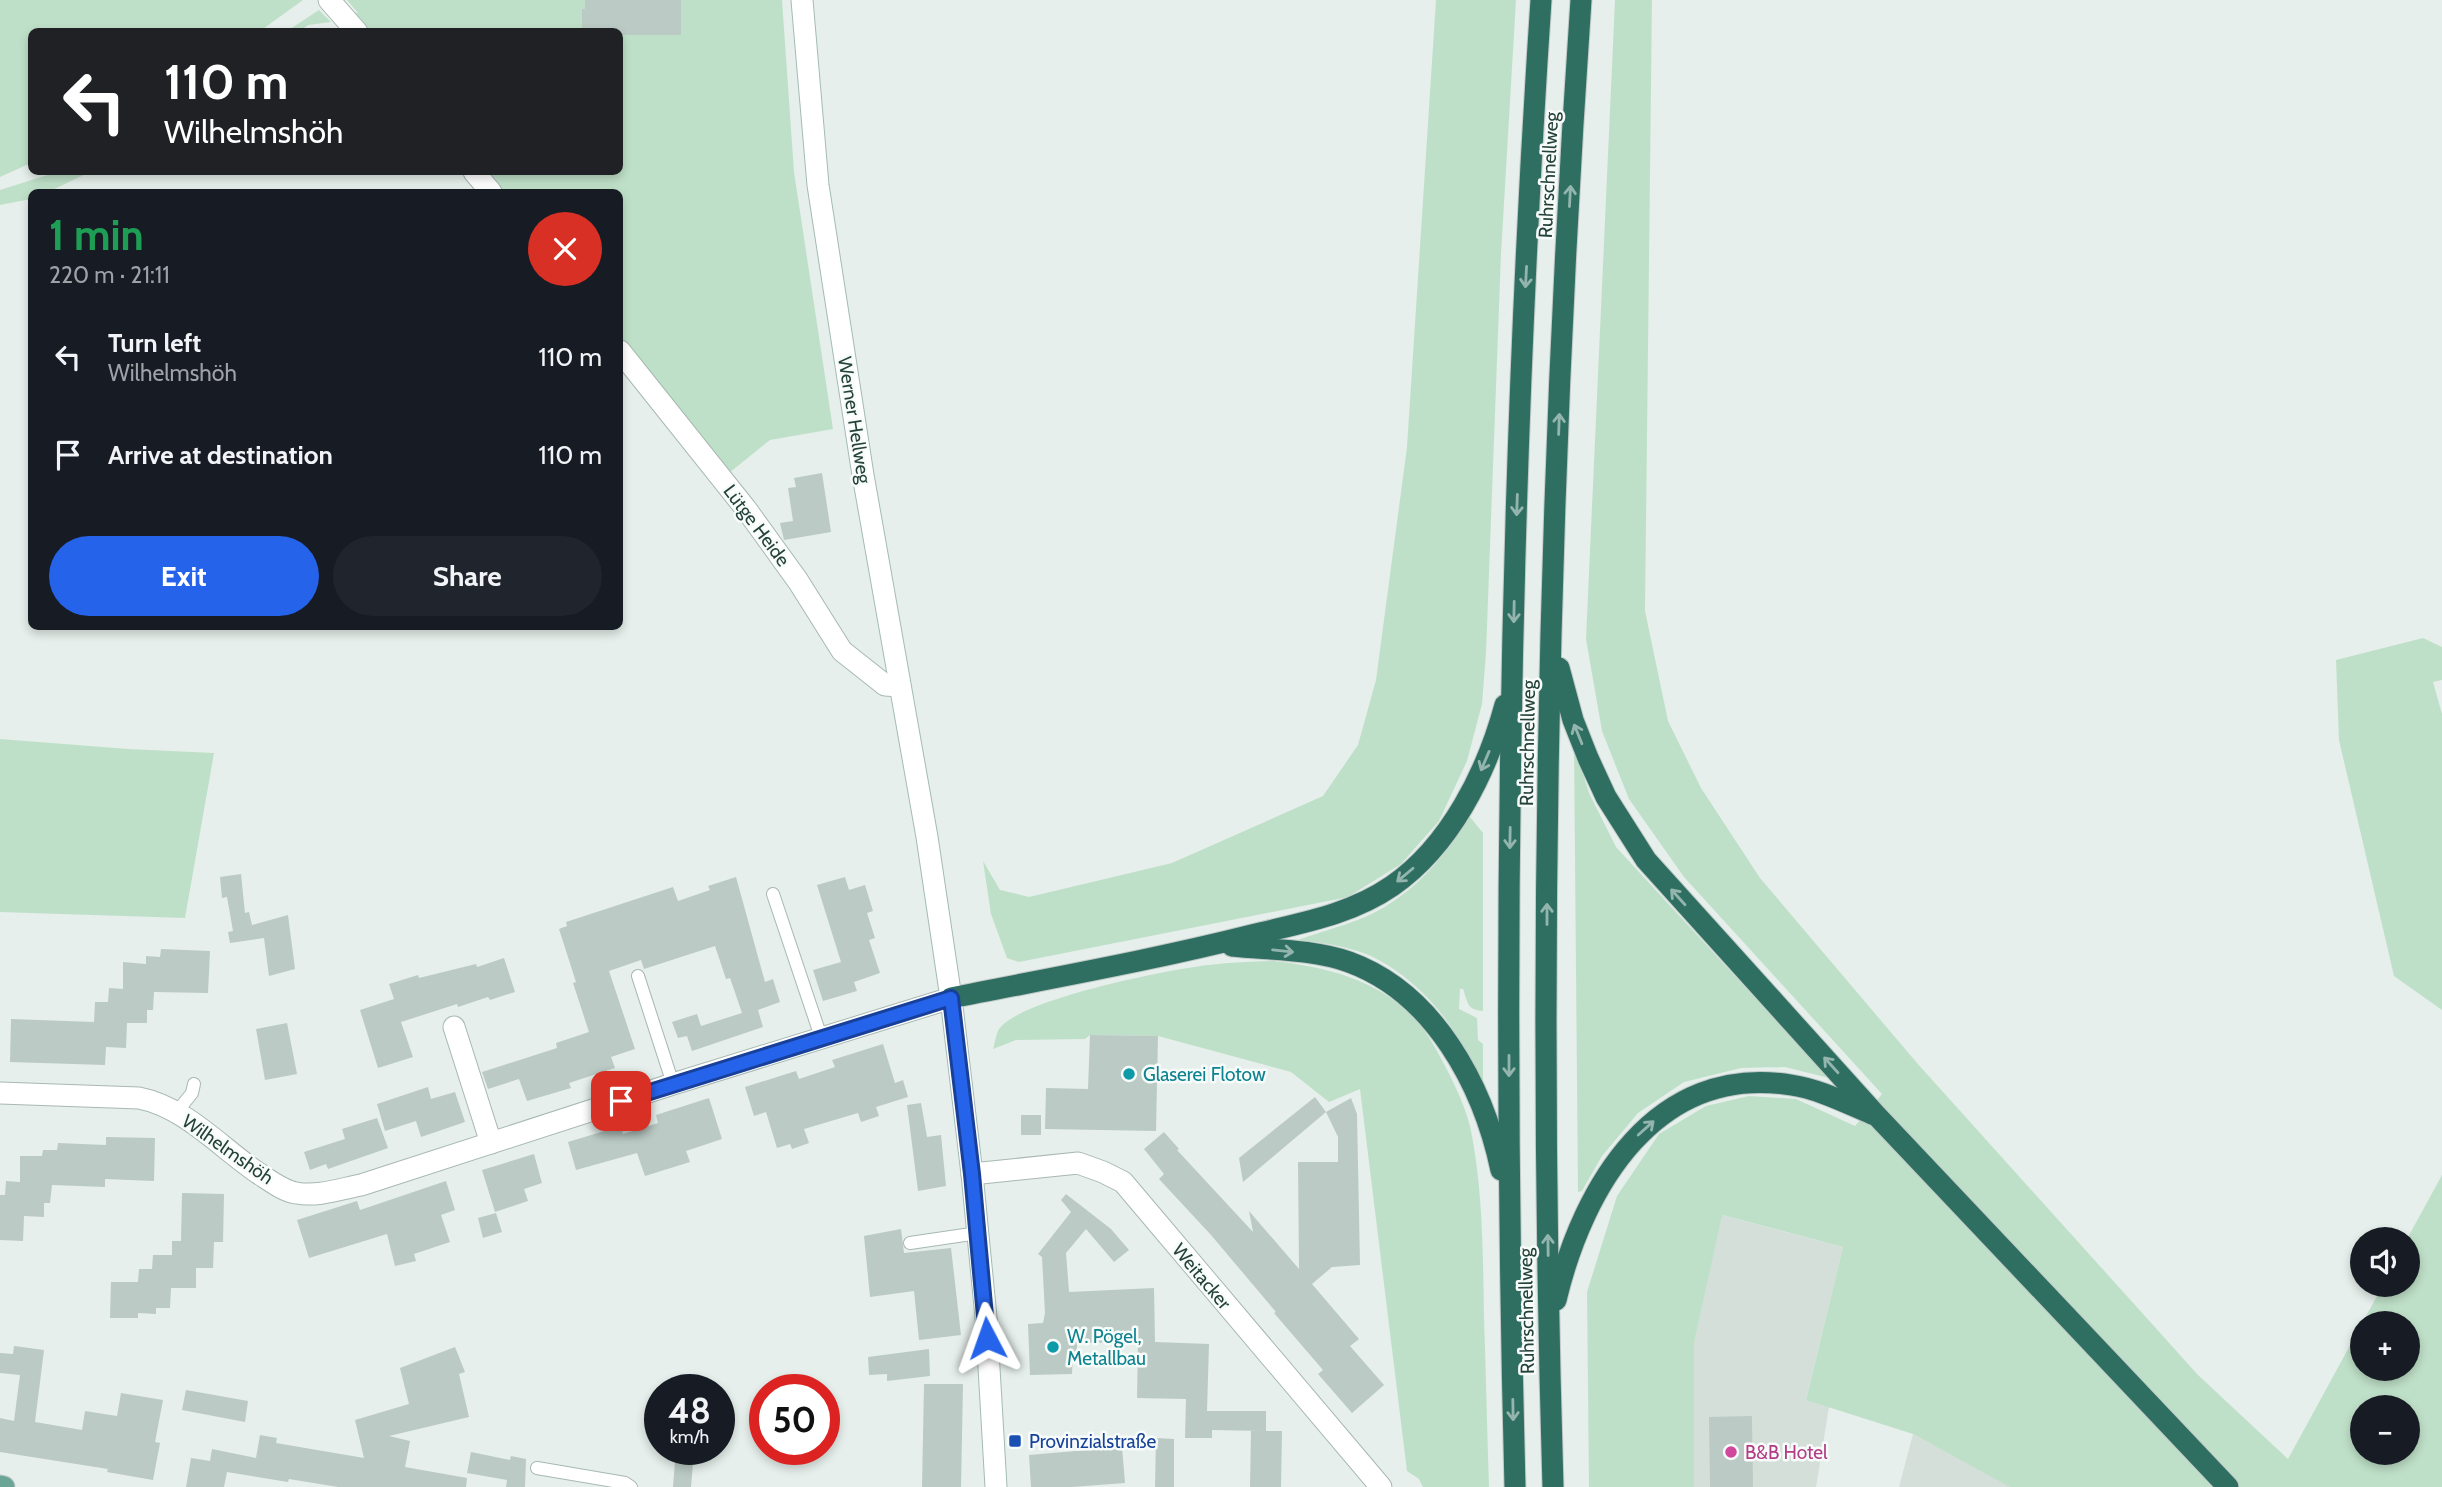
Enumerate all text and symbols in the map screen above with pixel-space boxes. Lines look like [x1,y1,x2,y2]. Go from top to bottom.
text: 110 m [164,52,288,111]
icon: left [49,56,140,147]
street label: Ruhrschnellweg [1534,111,1563,239]
text: Wilhelmshöh [164,112,343,151]
one-way arrow [1563,185,1576,208]
text: 1 min [49,209,144,261]
button: close [528,212,602,286]
text: 220 m · 21:11 [49,261,170,289]
one-way arrow [1519,266,1532,288]
text: Turn left [108,327,201,359]
icon: left [49,338,87,376]
text: 110 m [538,341,602,373]
street label: Werner Hellweg [833,355,876,486]
text: Wilhelmshöh [108,359,237,387]
one-way arrow [1553,412,1566,435]
icon: arrive [49,436,87,474]
text: Arrive at destination [108,439,333,471]
text: 110 m [538,439,602,471]
street label: Lütge Heide [718,480,795,571]
one-way arrow [1510,493,1523,516]
button: Exit [49,536,319,616]
button: Share [333,536,602,616]
one-way arrow [1507,600,1520,623]
street label: Ruhrschnellweg [1515,679,1540,806]
one-way arrow [1571,724,1584,746]
one-way arrow [1478,749,1491,771]
one-way arrow [1503,827,1516,850]
one-way arrow [1397,867,1415,883]
one-way arrow [1670,889,1687,906]
one-way arrow [1540,903,1554,926]
one-way arrow [1272,945,1294,958]
one-way arrow [1502,1054,1516,1077]
one-way arrow [1823,1057,1840,1074]
place label: Glaserei Flotow [1143,1063,1266,1086]
marker: Glaserei Flotow [1121,1066,1137,1082]
pin [591,1071,651,1131]
icon: arrive [602,1082,640,1120]
street label: Wilhelmshöh [178,1109,278,1189]
one-way arrow [1637,1119,1654,1136]
map controls [2350,1227,2420,1465]
button: sound [2350,1227,2420,1297]
one-way arrow [1541,1234,1555,1257]
street label: Weitacker [1167,1239,1236,1314]
street label: Ruhrschnellweg [1514,1247,1539,1374]
position arrow [950,1301,1024,1375]
button: + [2350,1311,2420,1381]
place label: W. Pögel, Metallbau [1067,1325,1146,1370]
marker: W. Pögel, Metallbau [1045,1339,1061,1355]
speed limit sign: 50 [749,1374,840,1465]
text: 48 [668,1389,711,1432]
button: − [2350,1395,2420,1465]
one-way arrow [1506,1399,1520,1422]
text: km/h [670,1426,709,1448]
place label: Provinzialstraße [1029,1430,1156,1453]
marker: Provinzialstraße [1007,1433,1023,1449]
place label: B&B Hotel [1745,1441,1828,1464]
marker: B&B Hotel [1723,1444,1739,1460]

